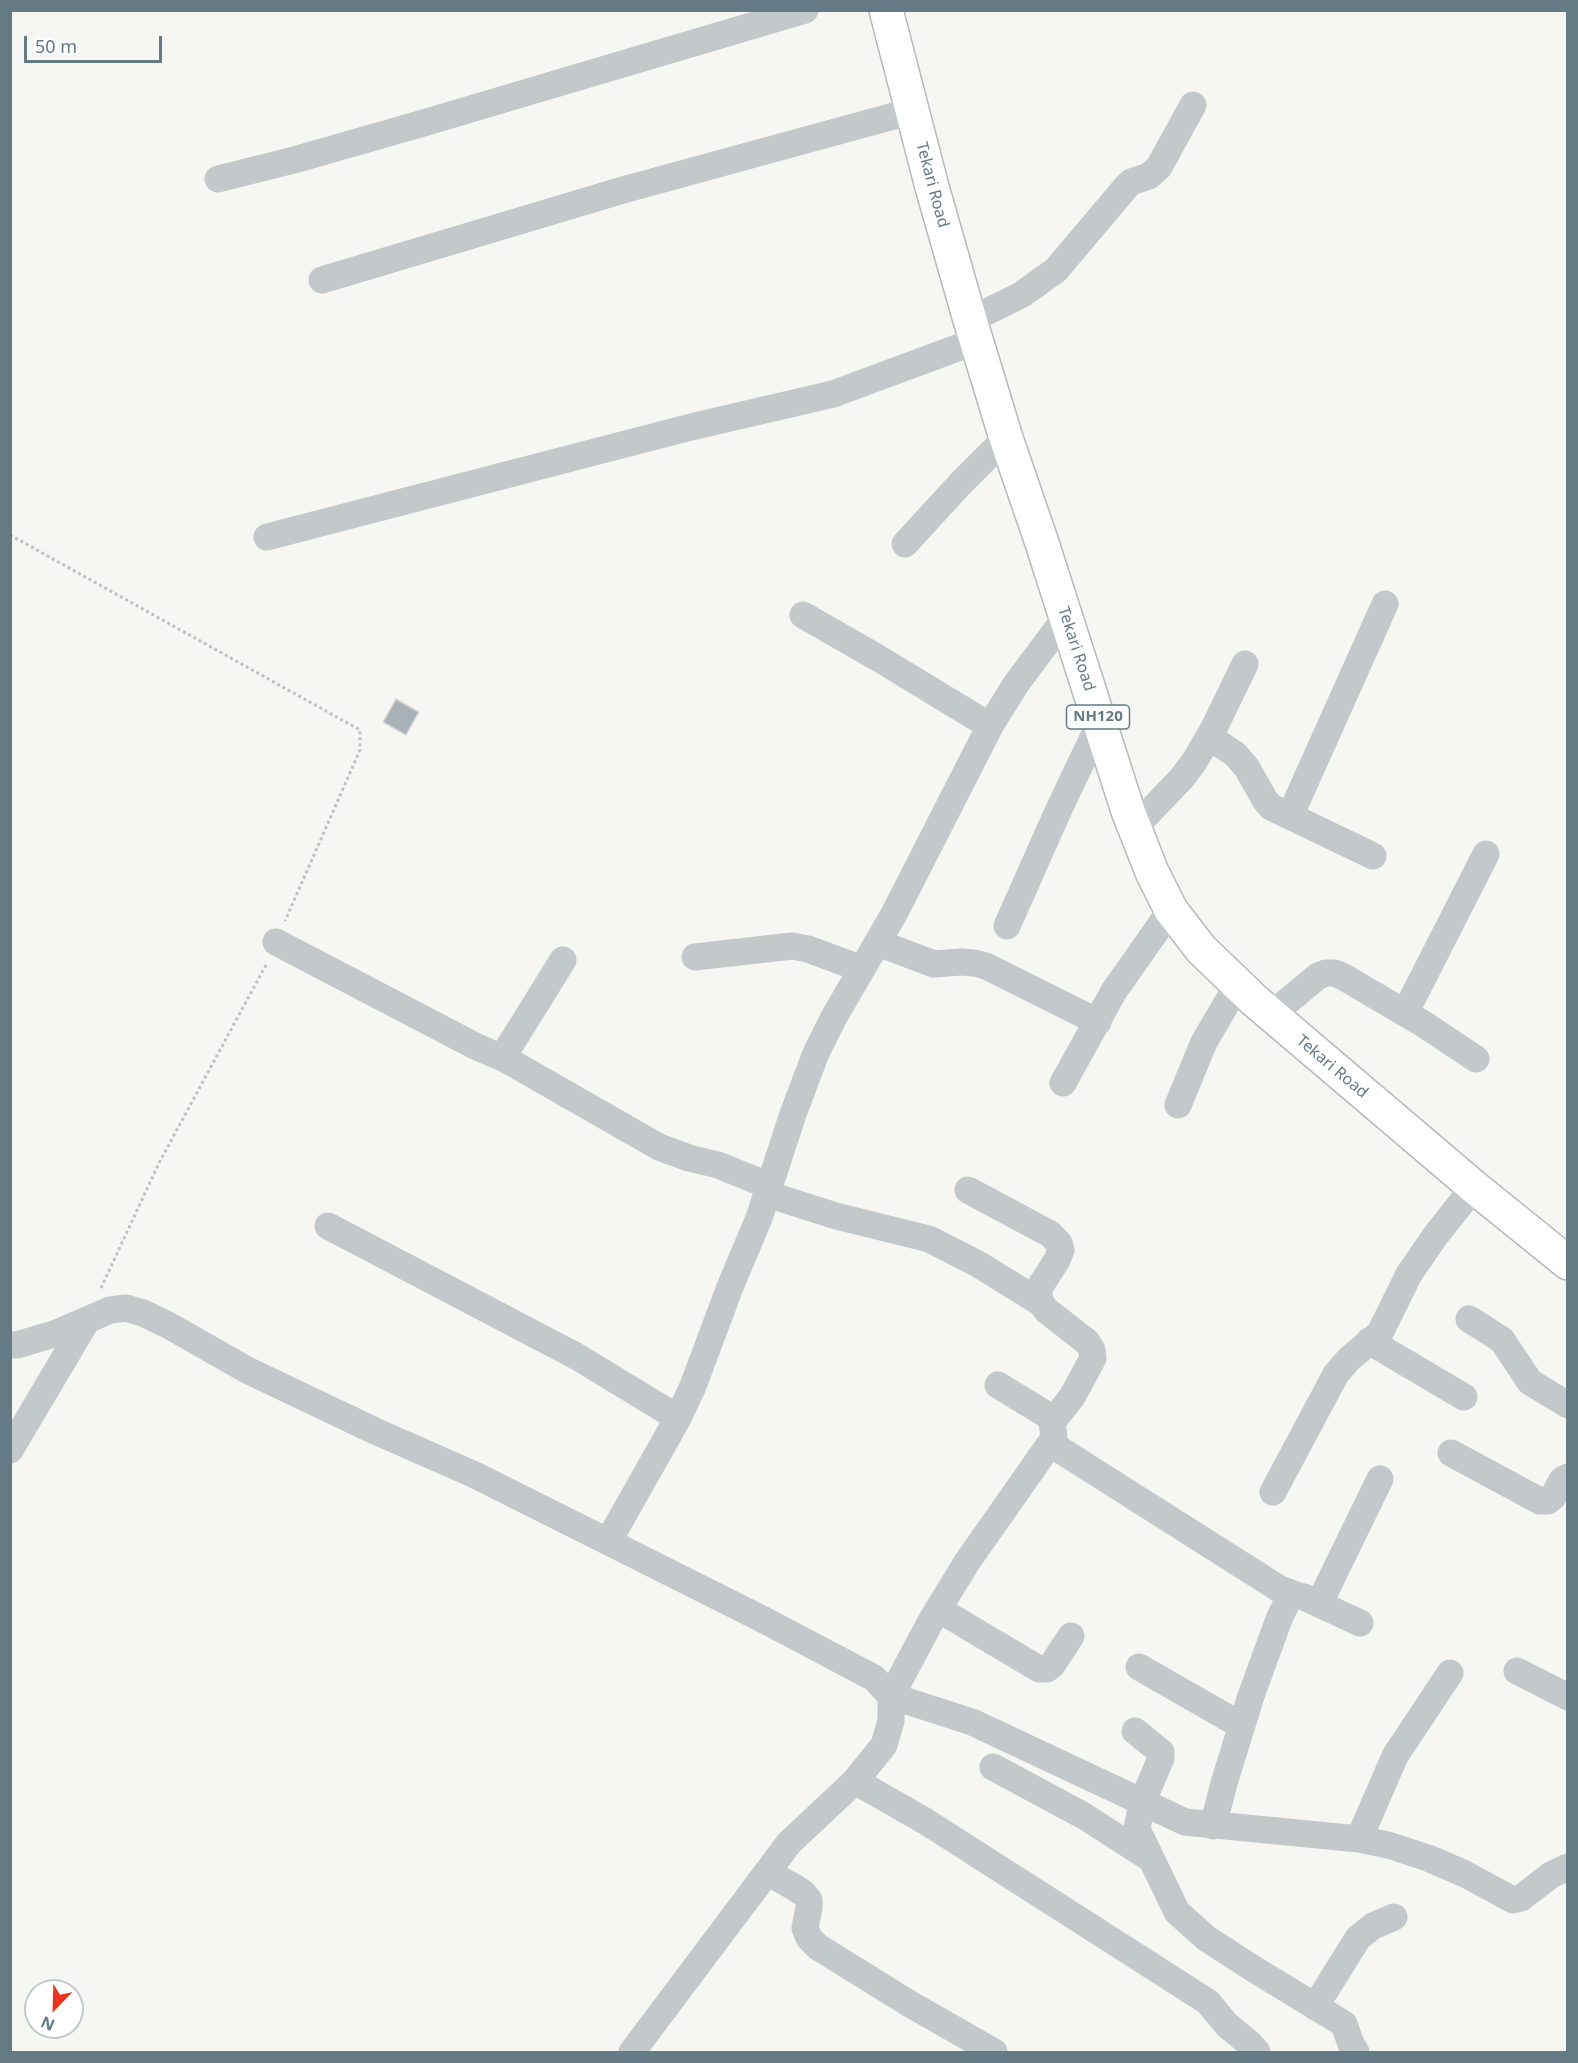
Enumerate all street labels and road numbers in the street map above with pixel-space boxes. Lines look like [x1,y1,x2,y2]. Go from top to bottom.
street label: Tekari Road [911,140,953,230]
street label: Tekari Road [1053,604,1099,694]
road number: NH120 [1066,705,1130,729]
street label: Tekari Road [1292,1031,1372,1103]

